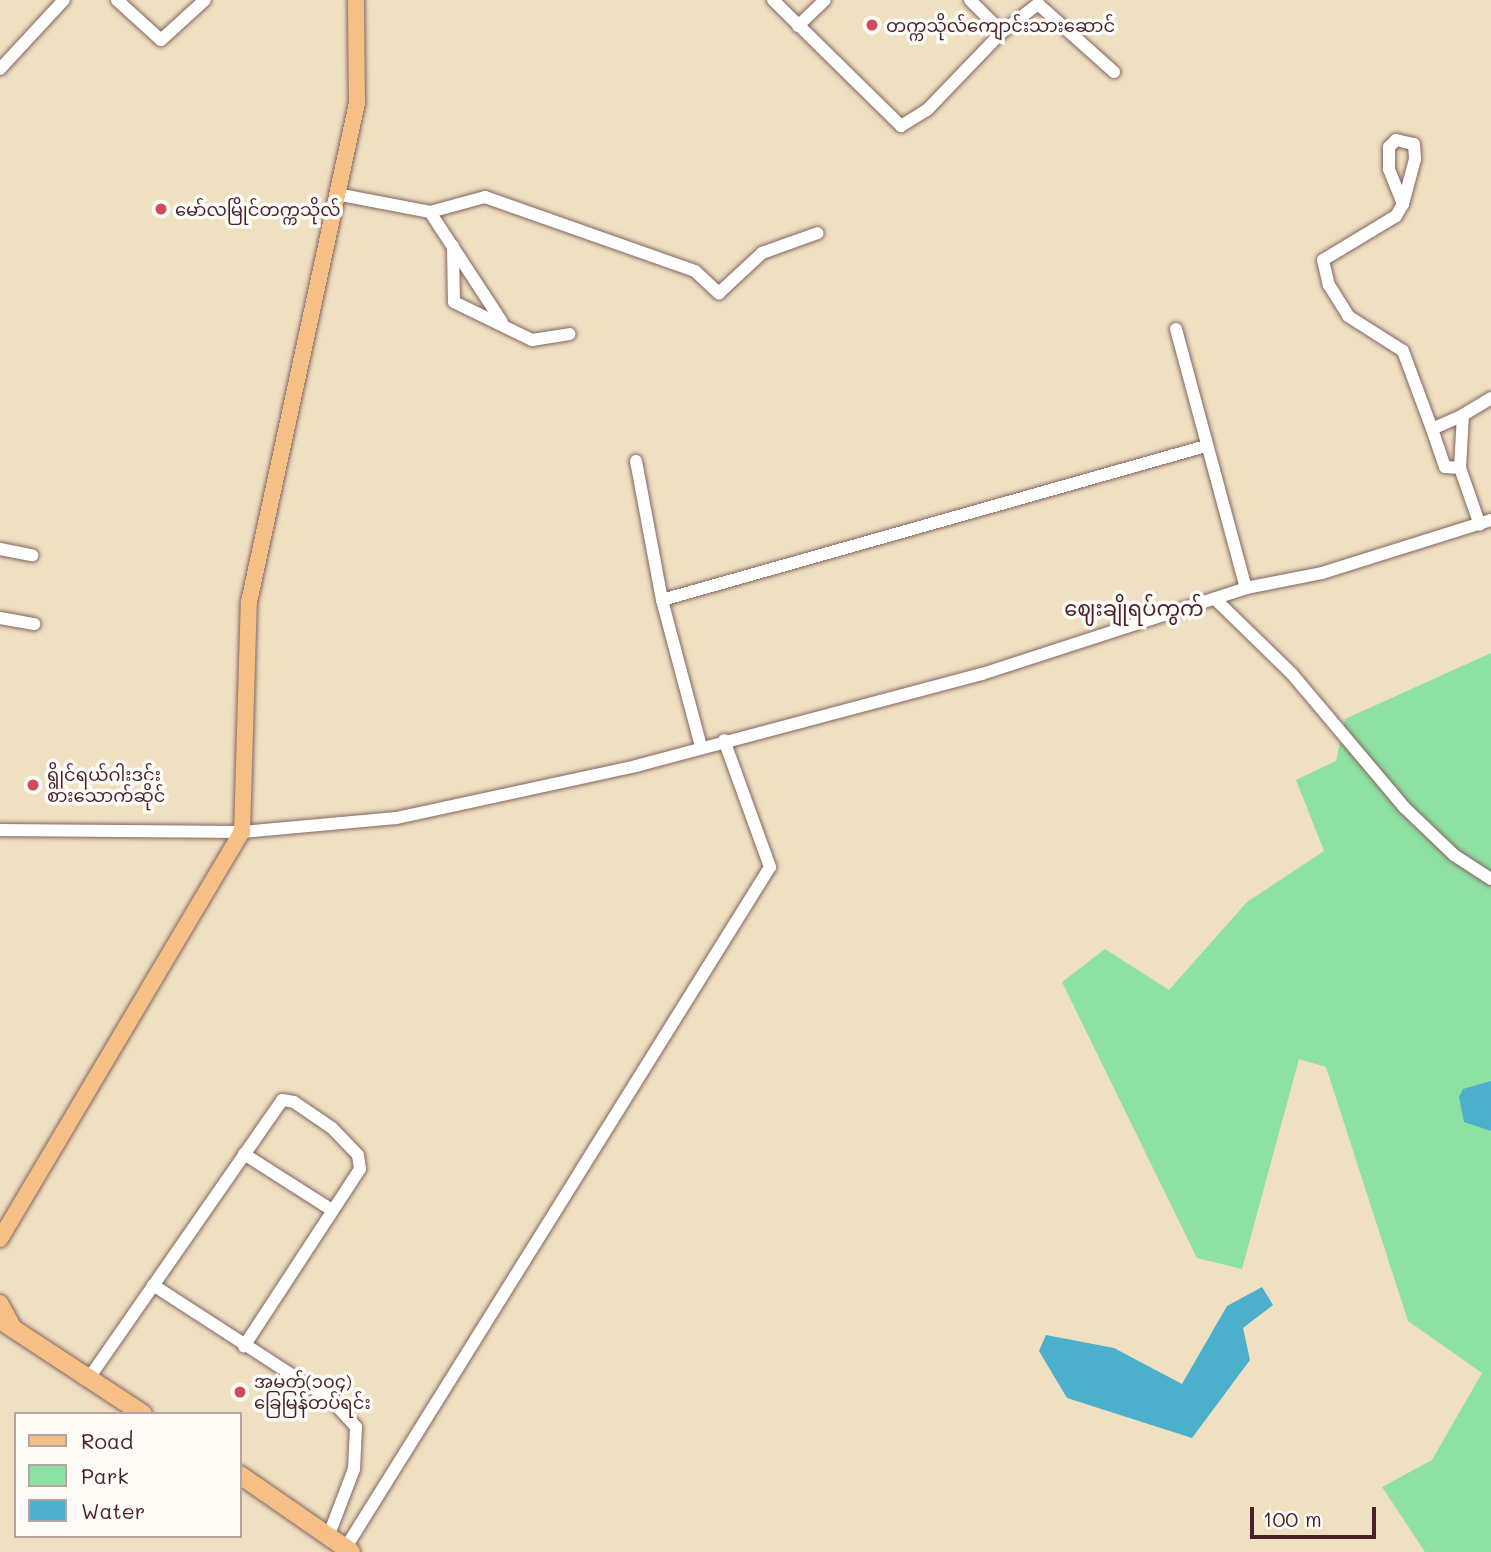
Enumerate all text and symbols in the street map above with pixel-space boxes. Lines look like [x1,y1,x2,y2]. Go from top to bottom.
place label: တက္ကသိုလ်ကျောင်းသားဆောင် [886,14,1115,36]
marker: တက္ကသိုလ်ကျောင်းသားဆောင် [864,17,880,33]
place label: မော်လမြိုင်တက္ကသိုလ် [175,198,340,220]
marker: မော်လမြိုင်တက္ကသိုလ် [153,201,169,217]
district label: ဈေးချိုရပ်ကွက် [1064,595,1204,621]
place label: ရွိုင်ရယ်ဂါးဒင်း စားသောက်ဆိုင် [47,764,165,806]
marker: ရွိုင်ရယ်ဂါးဒင်း စားသောက်ဆိုင် [25,777,41,793]
place label: အမှတ်(၁၀၄) ခြေမြန်တပ်ရင်း [254,1371,371,1414]
marker: အမှတ်(၁၀၄) ခြေမြန်တပ်ရင်း [232,1384,248,1400]
legend [14,1412,242,1538]
text: Road [81,1427,133,1454]
text: Park [81,1462,129,1489]
scale bar [1253,1492,1379,1536]
text: Water [81,1497,145,1524]
text: 100 m [1263,1505,1322,1532]

